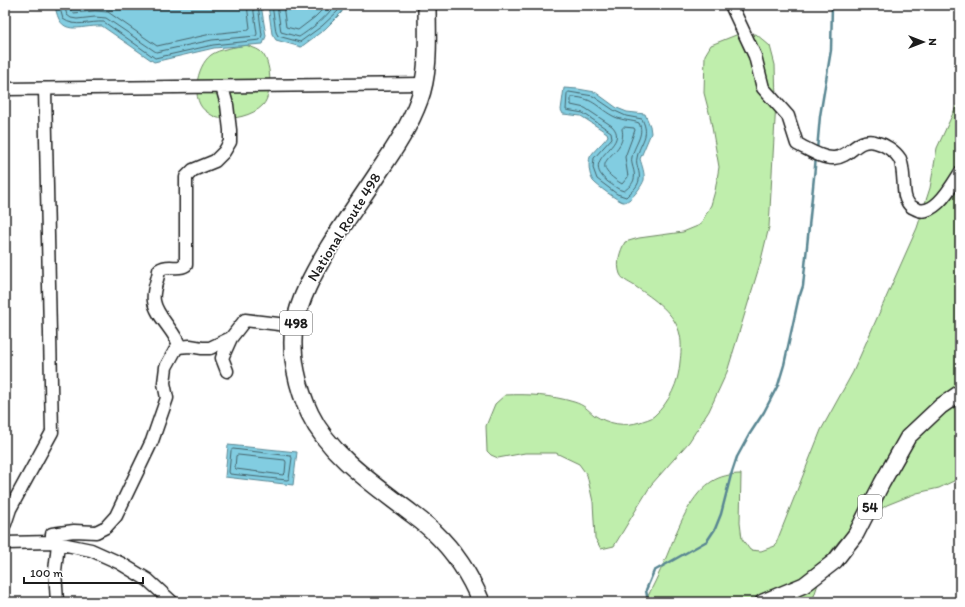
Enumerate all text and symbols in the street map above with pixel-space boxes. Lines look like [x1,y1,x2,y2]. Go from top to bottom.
north arrow [903,22,943,62]
text: N [926,38,939,46]
street label: National Route 498 [303,169,385,285]
road number: 498 [280,311,312,335]
road number: 54 [858,495,882,519]
scale bar [24,559,143,585]
text: 100 m [30,566,63,580]

